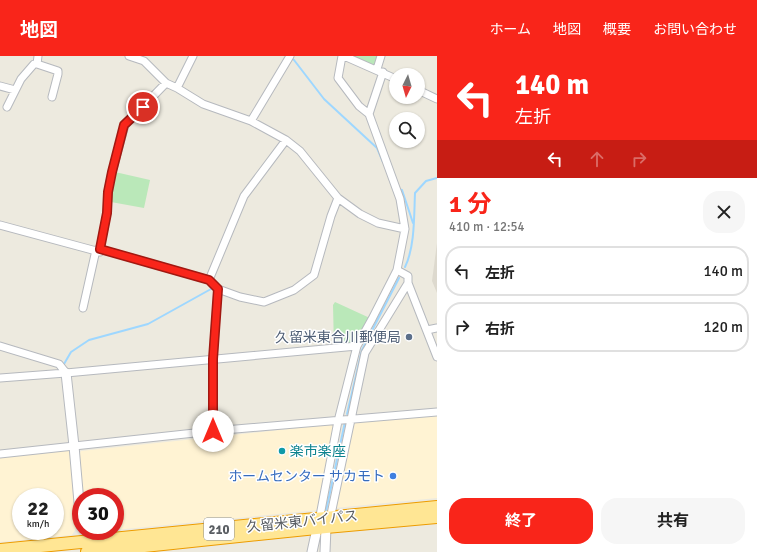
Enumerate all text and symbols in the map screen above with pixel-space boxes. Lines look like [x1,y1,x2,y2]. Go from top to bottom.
text: 地図 [20,18,58,42]
text: ホーム [489,21,531,38]
text: 地図 [553,21,581,38]
text: 概要 [603,21,631,38]
text: お問い合わせ [653,21,737,38]
north arrow [389,68,425,104]
map controls [389,68,425,148]
text: 140 m [515,68,589,102]
icon: left [449,72,501,124]
pin [126,90,160,124]
icon: arrive [132,96,154,118]
text: 左折 [515,106,551,128]
button: search [389,112,425,148]
icon: left [544,148,566,170]
icon: ahead [586,148,608,170]
icon: right [628,148,650,170]
text: 1 分 [449,189,491,219]
button: close [703,191,745,233]
text: 410 m · 12:54 [449,219,525,235]
icon: left [451,260,473,282]
text: 140 m [703,262,743,280]
text: 左折 [485,264,515,282]
icon: right [451,316,473,338]
text: 120 m [703,318,743,336]
text: 右折 [485,320,515,338]
place label: 久留米東合川郵便局 [275,329,401,346]
marker: 久留米東合川郵便局 [404,332,414,342]
position arrow [192,410,234,452]
place label: 楽市楽座 [290,443,346,460]
marker: 楽市楽座 [277,446,287,456]
place label: ホームセンター サカモト [228,468,385,485]
marker: ホームセンター サカモト [388,471,398,481]
speed limit sign: 30 [72,488,124,540]
text: 22 [27,496,49,521]
button: 終了 [449,498,593,544]
button: 共有 [601,498,745,544]
street label: 久留米東バイパス [246,507,359,536]
text: km/h [27,518,49,530]
road number: 210 [204,518,234,540]

